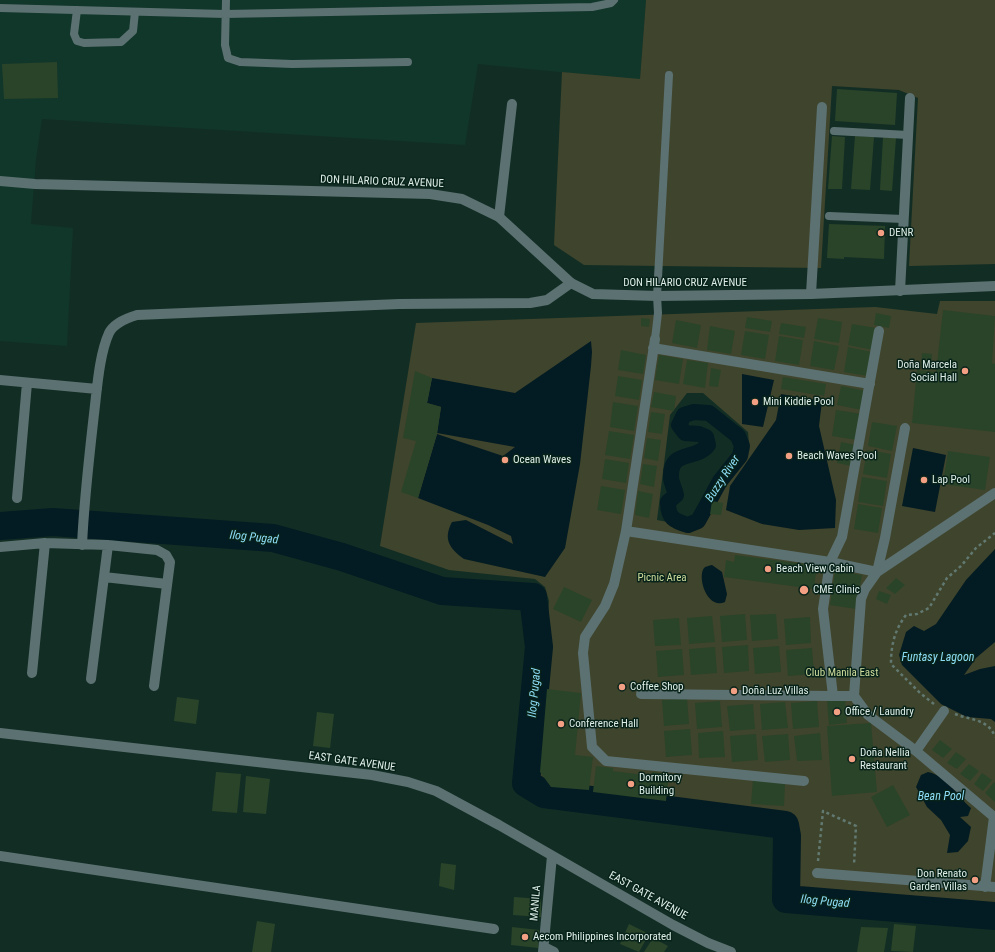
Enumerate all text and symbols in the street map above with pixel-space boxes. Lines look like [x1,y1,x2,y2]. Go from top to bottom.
street label: DON HILARIO CRUZ AVENUE [320,173,444,191]
place label: DENR [889,226,913,240]
marker: DENR [876,228,886,238]
street label: DON HILARIO CRUZ AVENUE [623,276,747,290]
place label: Doña Marcela Social Hall [897,358,957,384]
marker: Doña Marcela Social Hall [960,366,970,376]
place label: Mini Kiddie Pool [763,395,833,409]
marker: Mini Kiddie Pool [750,397,760,407]
place label: Beach Waves Pool [797,449,877,463]
marker: Beach Waves Pool [784,451,794,461]
place label: Ocean Waves [513,453,571,467]
water label: Buzzy River [703,453,743,505]
marker: Ocean Waves [500,455,510,465]
place label: Lap Pool [932,473,970,487]
marker: Lap Pool [919,475,929,485]
water label: Ilog Pugad [229,528,279,548]
place label: Beach View Cabin [776,562,854,576]
marker: Beach View Cabin [763,564,773,574]
park label: Picnic Area [637,571,687,585]
place label: CME Clinic [813,583,860,597]
marker: CME Clinic [798,584,810,596]
water label: Funtasy Lagoon [902,651,974,665]
park label: Club Manila East [806,666,878,680]
water label: Ilog Pugad [526,668,544,718]
place label: Coffee Shop [630,680,683,694]
marker: Coffee Shop [617,682,627,692]
place label: Doña Luz Villas [742,684,809,698]
marker: Doña Luz Villas [729,686,739,696]
place label: Office / Laundry [845,705,914,719]
marker: Office / Laundry [832,707,842,717]
place label: Conference Hall [569,717,638,731]
marker: Conference Hall [556,719,566,729]
place label: Doña Nellia Restaurant [860,746,910,772]
street label: EAST GATE AVENUE [308,749,396,775]
marker: Doña Nellia Restaurant [847,754,857,764]
place label: Dormitory Building [639,771,682,797]
marker: Dormitory Building [626,779,636,789]
water label: Bean Pool [918,790,964,804]
place label: Don Renato Garden Villas [909,867,967,893]
street label: EAST GATE AVENUE [606,869,690,923]
marker: Don Renato Garden Villas [970,875,980,885]
street label: MANILA [528,884,544,922]
water label: Ilog Pugad [800,893,850,911]
place label: Aecom Philippines Incorporated [533,930,672,944]
marker: Aecom Philippines Incorporated [520,932,530,942]

